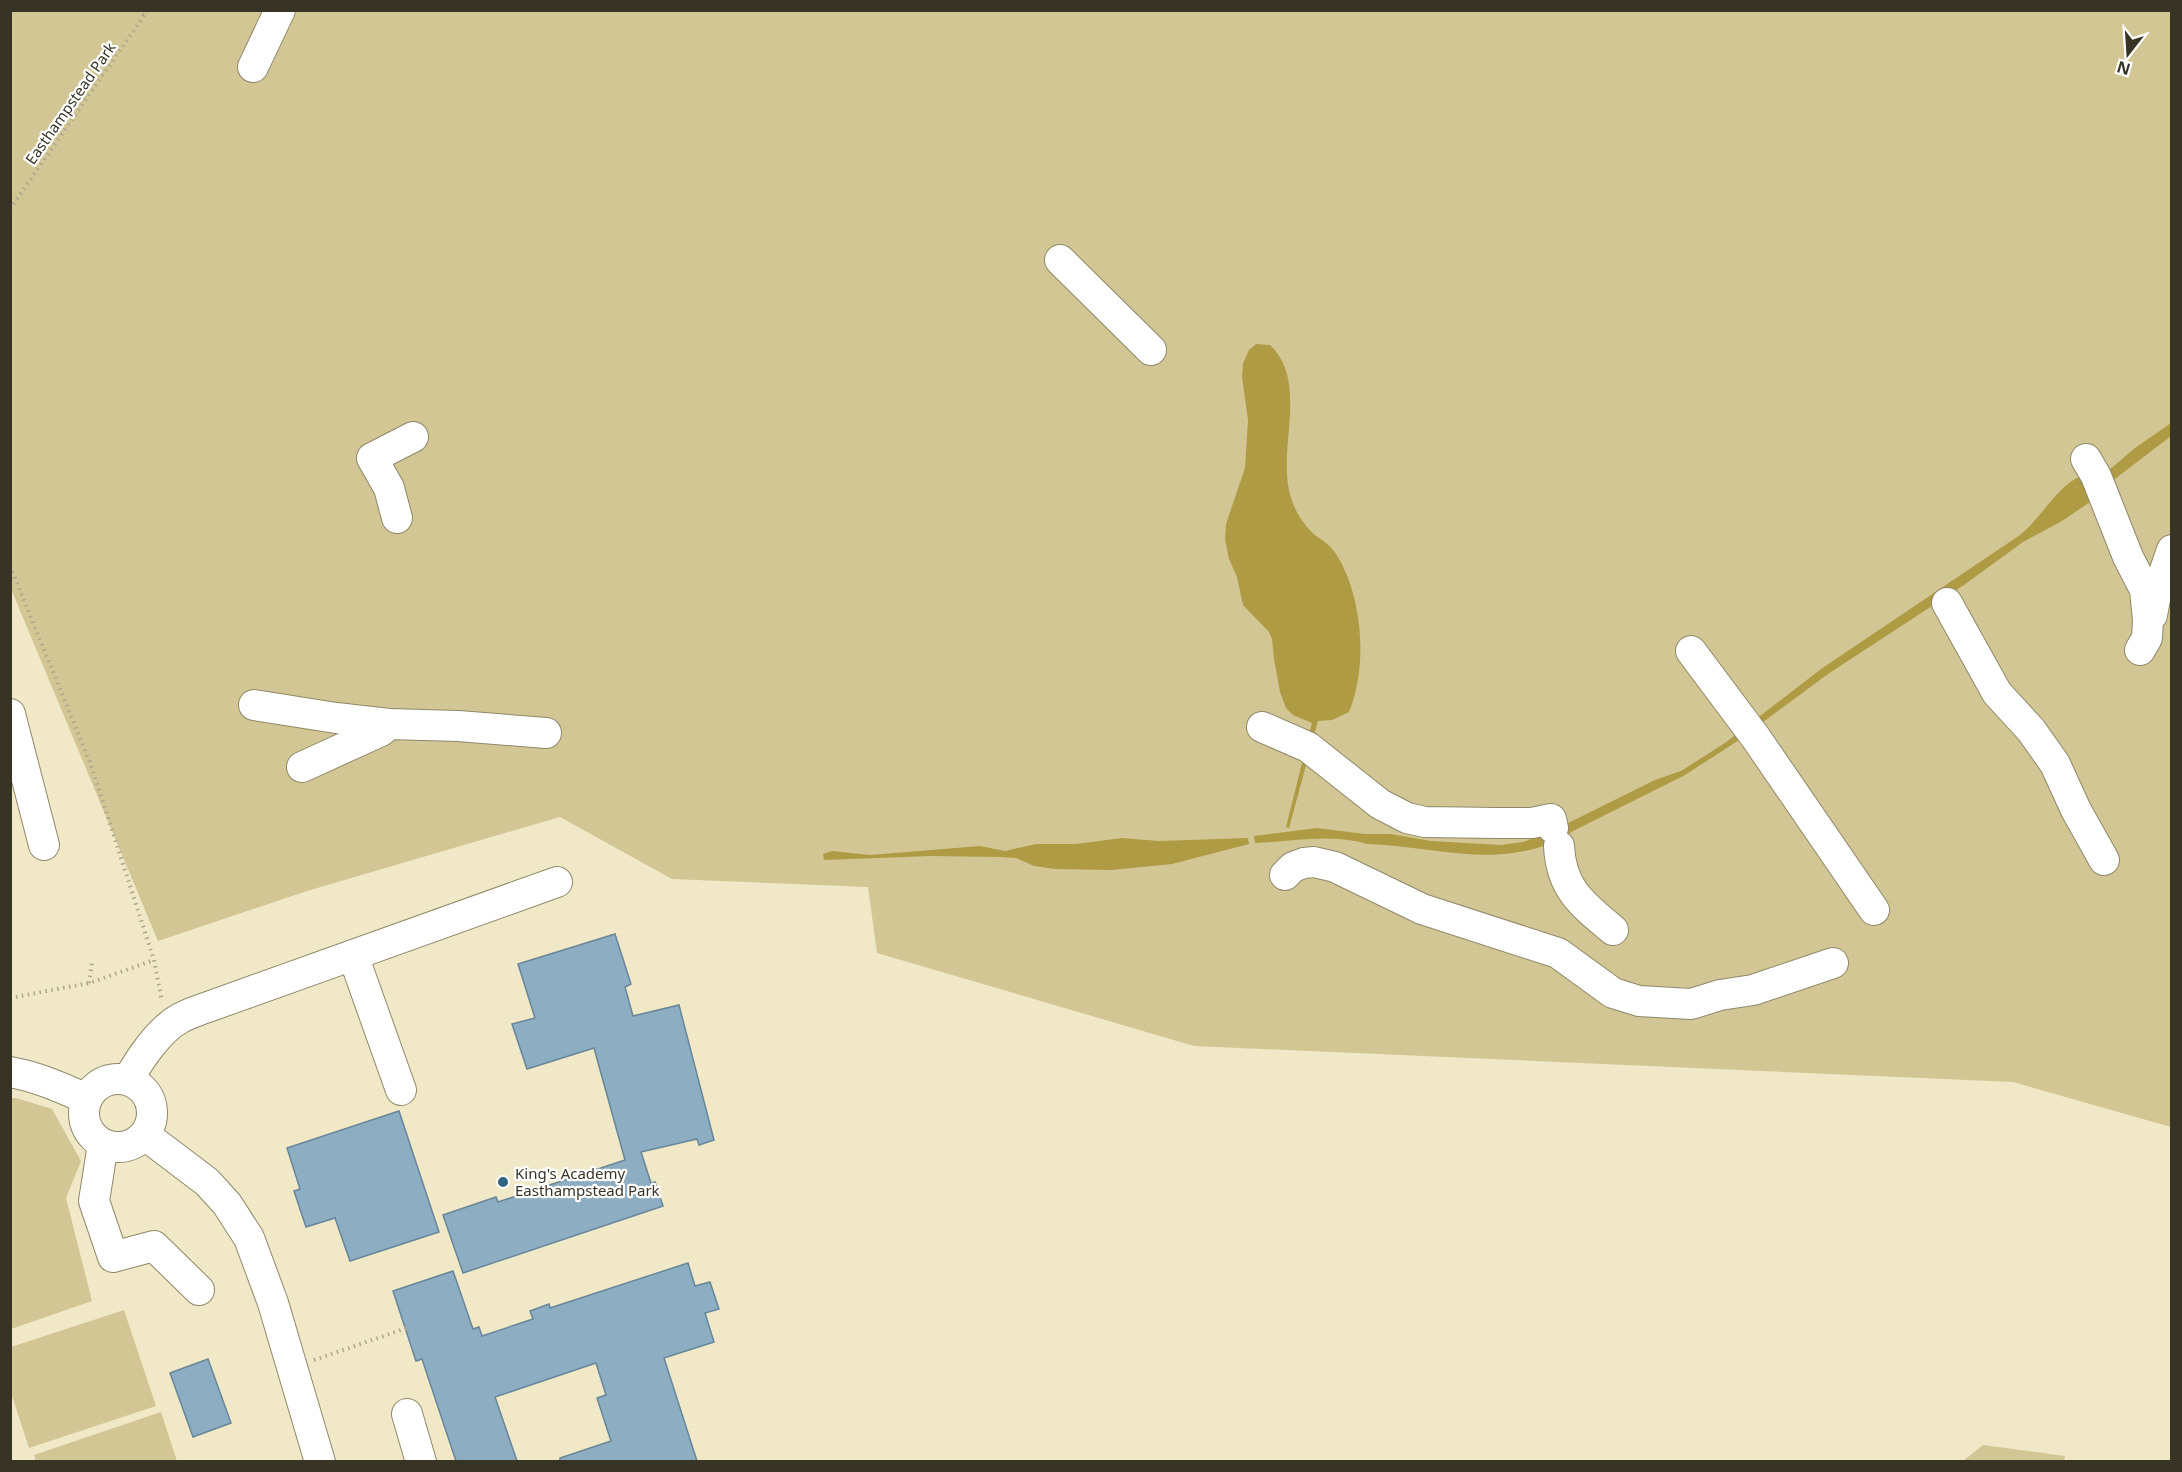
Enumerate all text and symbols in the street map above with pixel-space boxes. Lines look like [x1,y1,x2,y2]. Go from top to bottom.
north arrow [2098,24,2158,84]
street label: Easthampstead Park [20,38,120,168]
text: N [2114,56,2133,81]
place label: King's Academy Easthampstead Park [515,1163,660,1200]
marker: King's Academy Easthampstead Park [496,1175,510,1189]

